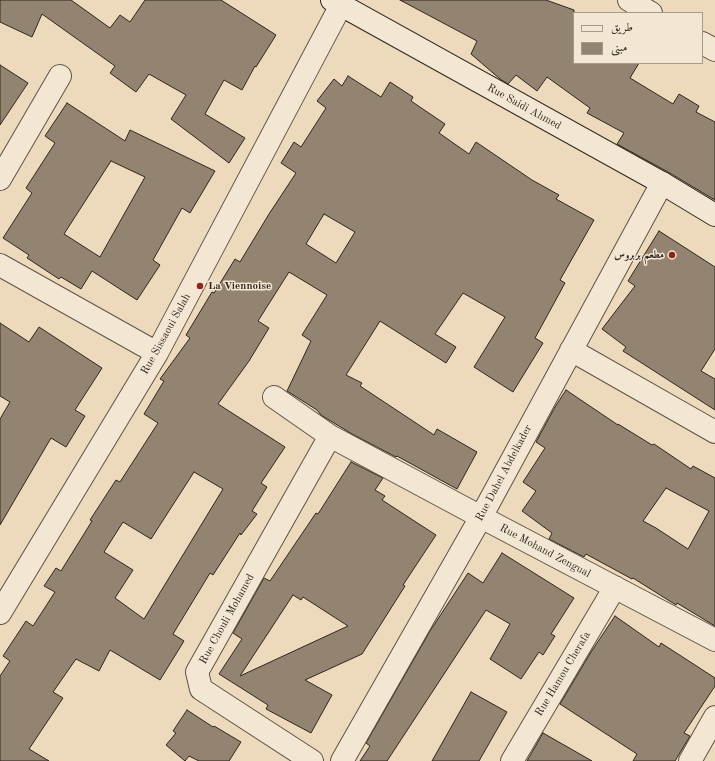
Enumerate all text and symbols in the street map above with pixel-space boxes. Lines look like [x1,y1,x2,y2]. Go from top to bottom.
legend [573,12,703,64]
text: طريق [611,22,633,34]
text: مبنى [611,42,627,54]
street label: Rue Saidi Ahmed [485,81,563,133]
place label: مطعم بربروس [614,248,664,262]
marker: مطعم بربروس [667,250,677,260]
place label: La Viennoise [208,279,271,293]
marker: La Viennoise [195,281,205,291]
street label: Rue Sissaoui Salah [138,291,194,377]
street label: Rue Dahel Abdelkader [473,423,535,523]
street label: Rue Mohand Zengual [497,521,593,581]
street label: Rue Chouli Mohamed [197,572,257,666]
street label: Rue Hamou Cherafa [532,629,594,719]

